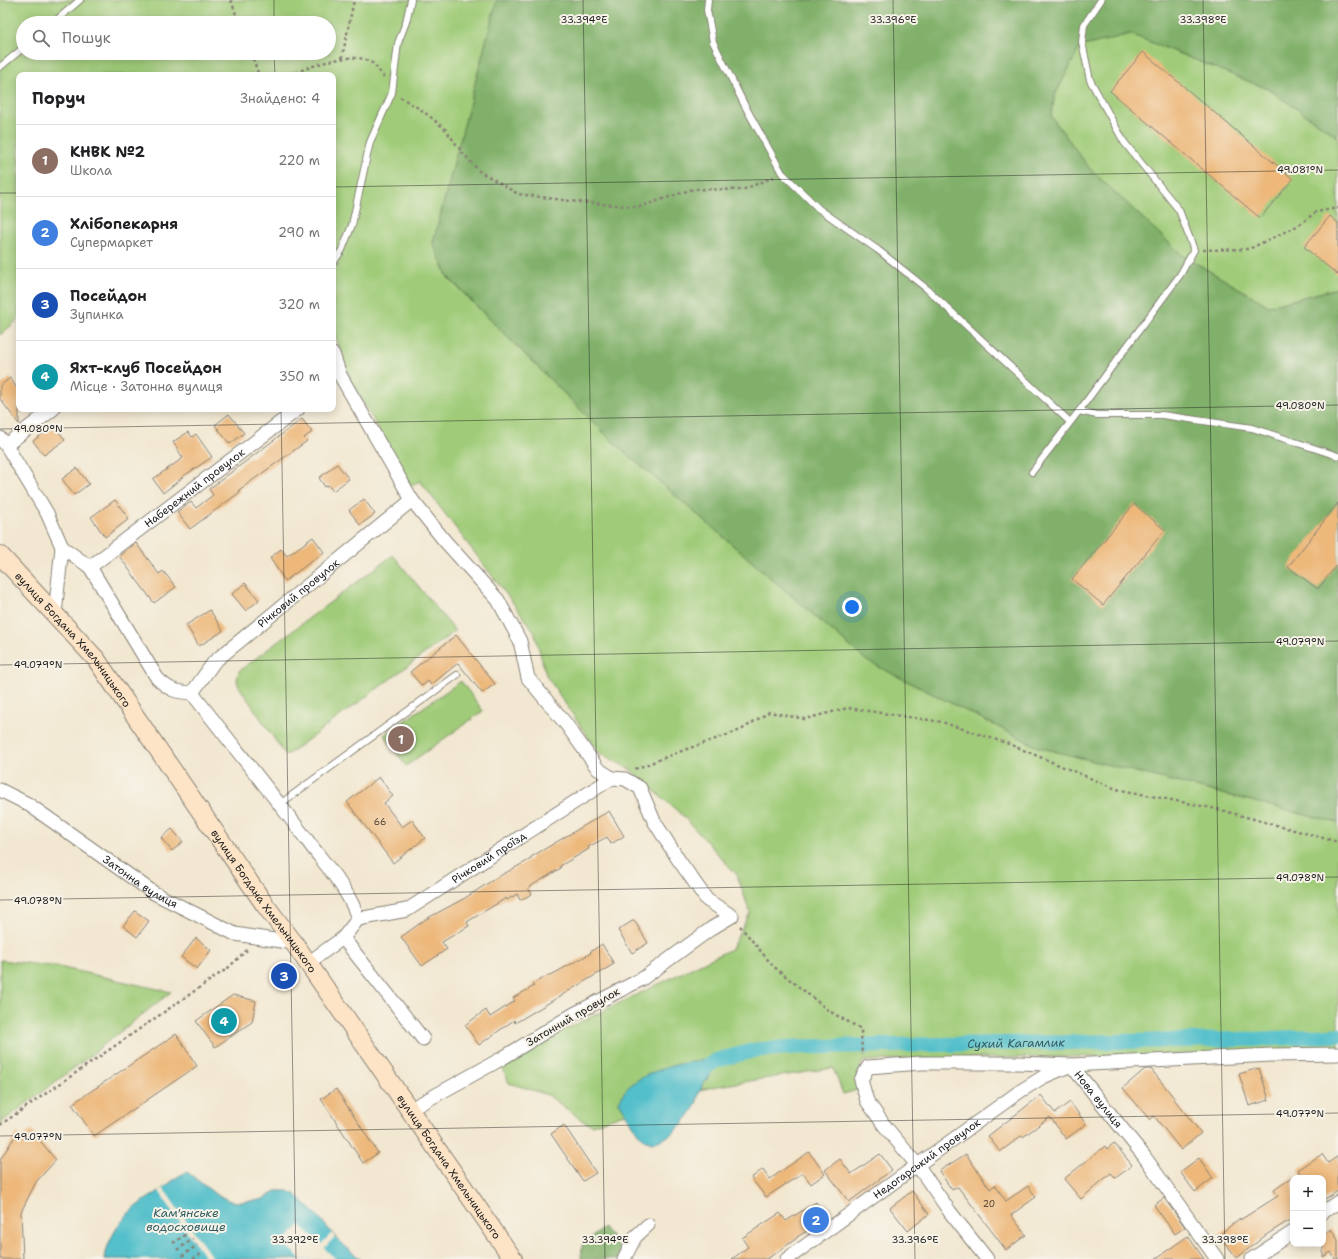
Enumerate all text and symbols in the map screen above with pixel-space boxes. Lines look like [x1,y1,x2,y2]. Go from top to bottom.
text: 33.394°E [561,13,607,26]
text: 33.396°E [869,13,917,26]
text: 33.398°E [1179,13,1227,26]
search box [16,16,336,60]
icon: search [30,27,52,49]
text: Пошук [62,28,111,48]
text: Поруч [32,87,85,109]
text: Знайдено: 4 [240,90,320,107]
text: КНВК №2 [70,142,145,162]
text: 1 [42,152,48,169]
text: 220 m [278,152,320,169]
text: Школа [70,162,112,179]
text: 49.081°N [1277,163,1323,176]
text: Хлібопекарня [70,214,178,234]
text: 2 [40,224,50,241]
text: 290 m [278,224,320,241]
text: Супермаркет [70,234,153,251]
text: Посейдон [70,286,147,306]
text: 3 [40,296,50,313]
text: 320 m [278,296,320,313]
text: Зупинка [70,306,124,323]
text: Яхт-клуб Посейдон [70,358,222,378]
text: 4 [40,368,50,385]
text: 350 m [279,368,320,385]
text: Місце · Затонна вулиця [70,378,223,395]
text: 49.080°N [1275,399,1325,412]
text: 49.080°N [13,422,63,435]
street label: Набережний провулок [141,445,248,531]
street label: Річковий провулок [254,555,342,631]
street label: вулиця Богдана Хмельницького [12,569,135,710]
your location [842,597,862,617]
text: 49.079°N [1276,635,1324,648]
text: 49.079°N [14,658,62,671]
pin: 1 [388,724,414,754]
house number: 66 [374,816,386,828]
street label: вулиця Богдана Хмельницького [208,826,320,976]
street label: Річковий проїзд [449,828,529,887]
street label: Затонна вулиця [100,852,180,911]
text: 49.078°N [1276,871,1324,884]
text: 49.078°N [14,894,62,907]
pin: 3 [271,961,297,991]
street label: Затонний провулок [523,984,623,1050]
pin: 4 [211,1006,237,1036]
water label: Сухий Кагамлик [967,1034,1066,1052]
street label: Нова вулиця [1071,1067,1126,1131]
street label: вулиця Богдана Хмельницького [394,1091,505,1242]
text: 49.077°N [1276,1107,1324,1120]
street label: Недогарський провулок [870,1115,984,1202]
text: 49.077°N [14,1130,62,1143]
map controls [1290,1175,1326,1247]
button: + [1290,1175,1326,1211]
house number: 20 [983,1198,995,1210]
water label: Кам'янське водосховище [146,1205,226,1235]
pin: 2 [803,1205,829,1235]
button: − [1290,1211,1326,1247]
text: 33.392°E [272,1233,318,1246]
text: 33.394°E [582,1233,628,1246]
text: 33.396°E [891,1233,939,1246]
text: 33.398°E [1201,1233,1249,1246]

